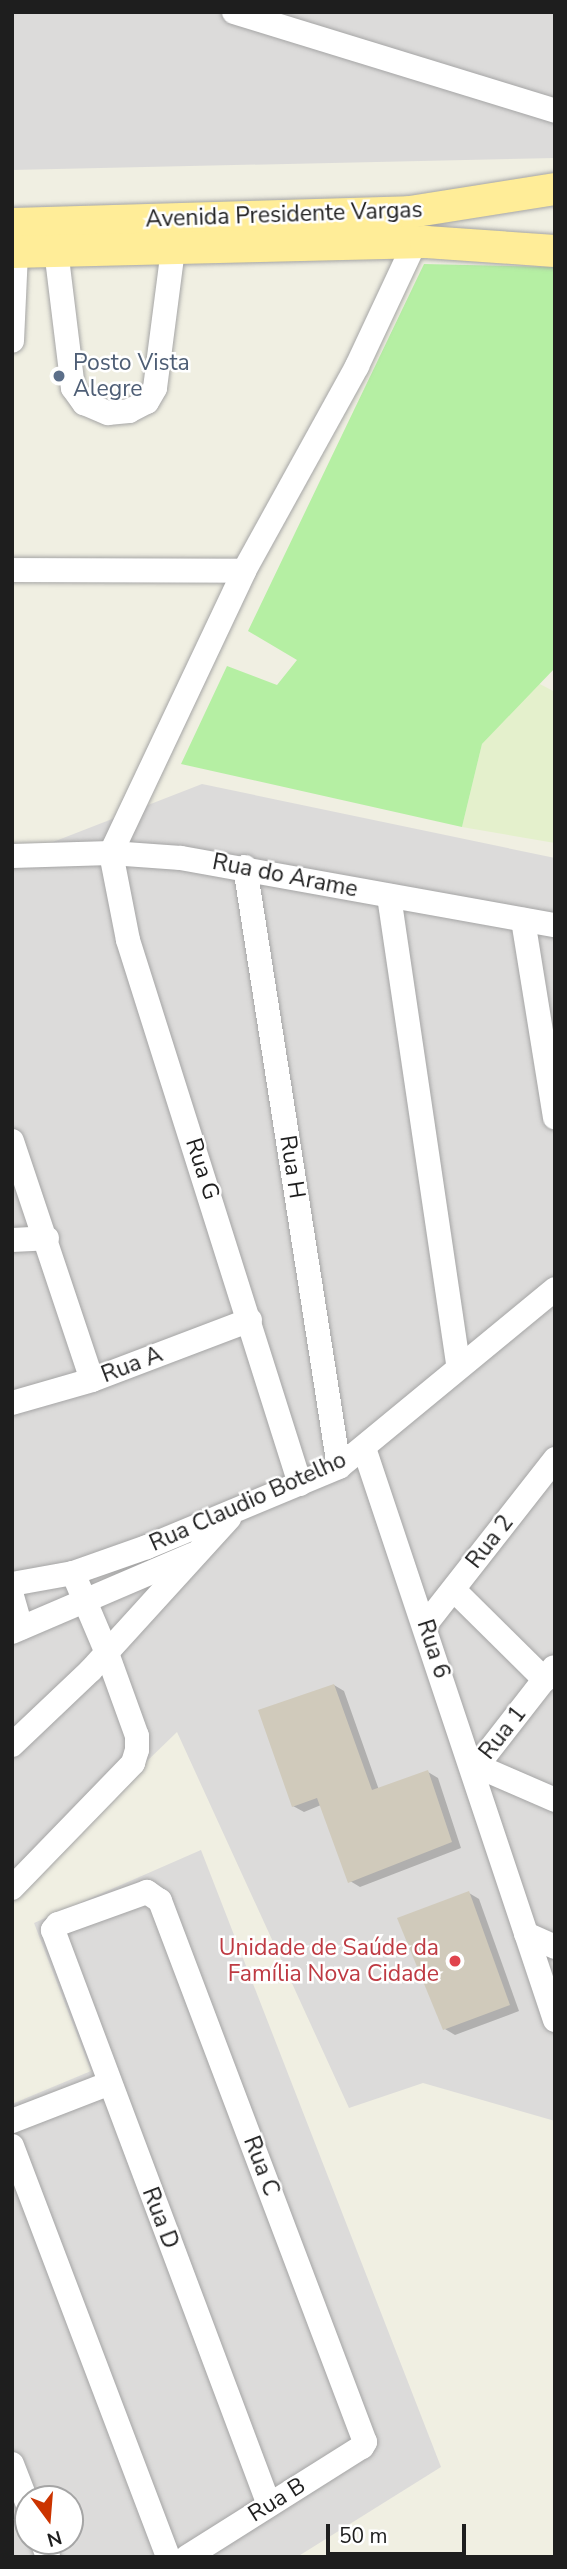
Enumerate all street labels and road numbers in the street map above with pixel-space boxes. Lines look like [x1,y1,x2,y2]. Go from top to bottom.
street label: Avenida Presidente Vargas [145,196,423,234]
street label: Rua do Arame [210,848,360,904]
street label: Rua H [273,1133,311,1201]
street label: Rua G [179,1135,225,1203]
street label: Rua A [98,1341,166,1389]
street label: Rua Claudio Botelho [145,1446,351,1558]
street label: Rua 2 [461,1510,519,1574]
street label: Rua 6 [411,1616,455,1682]
street label: Rua 1 [474,1701,532,1765]
street label: Rua C [237,2132,285,2200]
street label: Rua D [136,2183,184,2253]
street label: Rua B [243,2472,311,2528]

